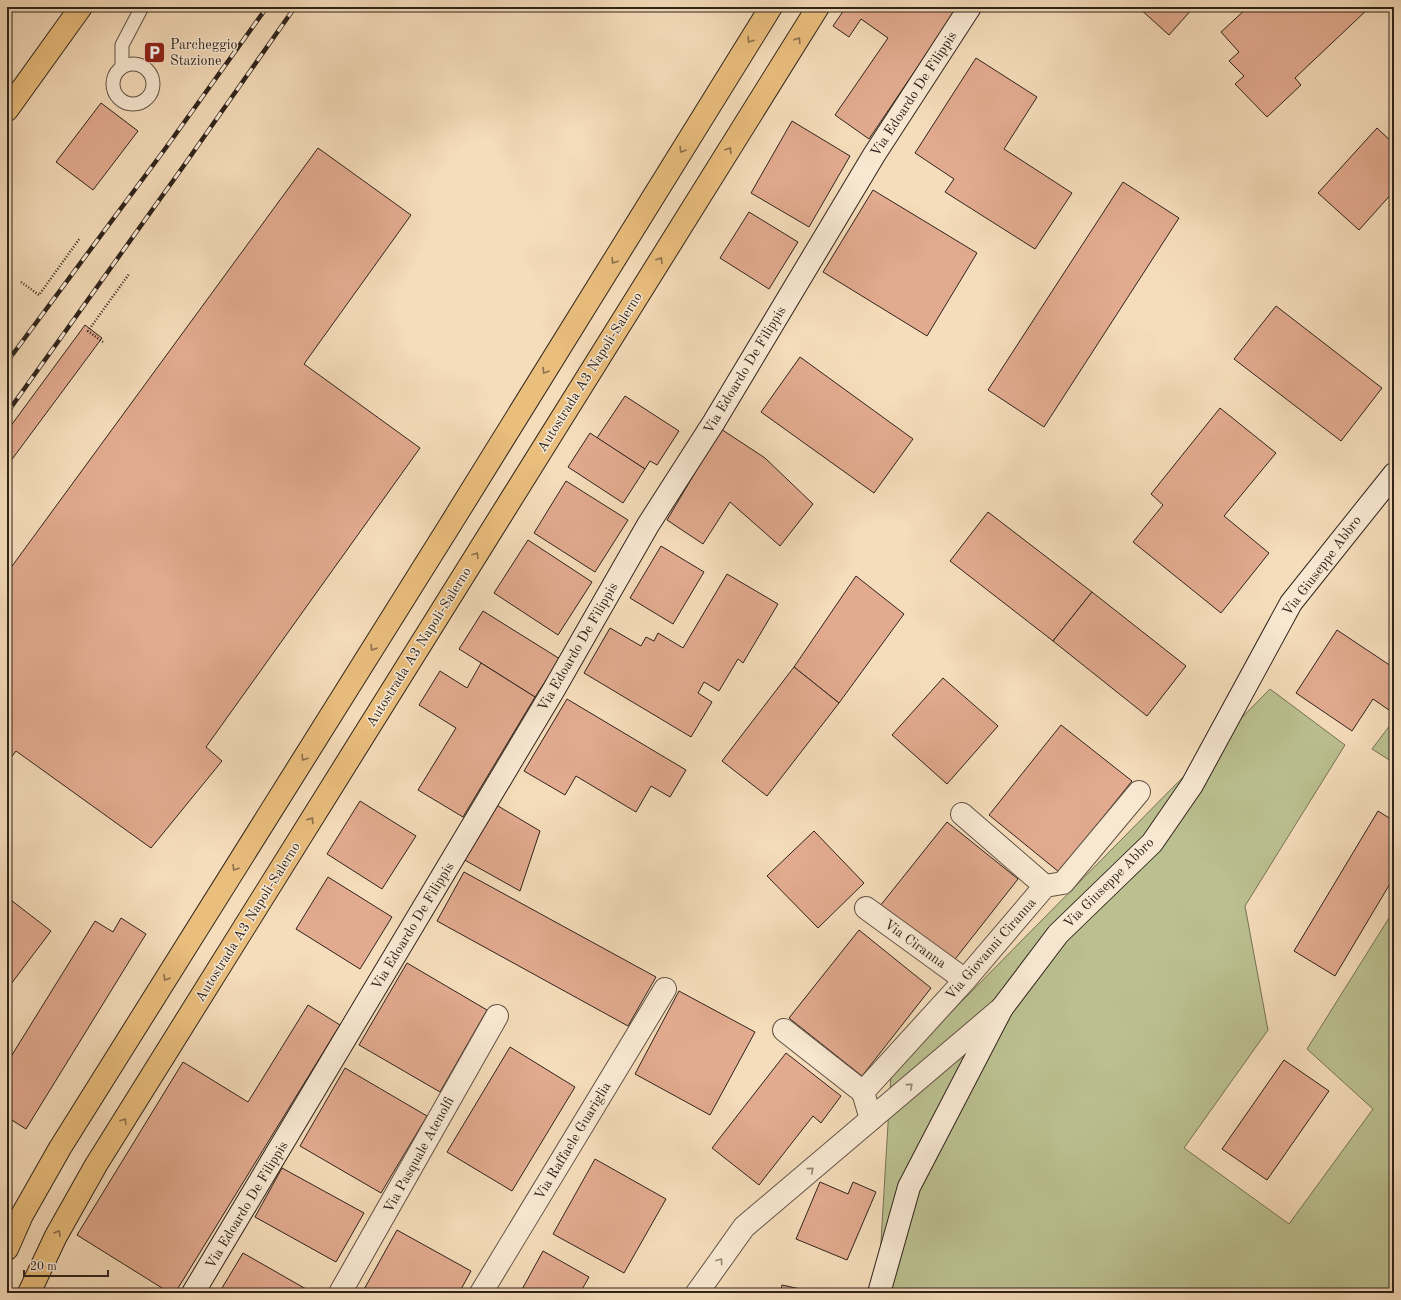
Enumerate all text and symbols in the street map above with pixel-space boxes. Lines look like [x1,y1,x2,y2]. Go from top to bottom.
street label: Via Edoardo De Filippis [868,29,960,159]
one-way arrow [748,36,755,43]
one-way arrow [793,37,801,44]
place label: Parcheggio Stazione [170,38,238,68]
parking icon: Parcheggio Stazione [141,40,167,66]
one-way arrow [679,146,687,153]
one-way arrow [724,147,732,154]
one-way arrow [611,257,618,264]
one-way arrow [656,257,663,264]
street label: Autostrada A3 Napoli-Salerno [535,290,645,454]
street label: Via Edoardo De Filippis [701,304,789,436]
one-way arrow [543,367,550,374]
street label: Via Giuseppe Abbro [1280,513,1364,619]
one-way arrow [472,553,479,560]
street label: Autostrada A3 Napoli-Salerno [364,565,474,729]
street label: Via Edoardo De Filippis [535,580,621,714]
one-way arrow [370,644,378,651]
one-way arrow [301,754,309,761]
one-way arrow [306,817,314,824]
street label: Via Giuseppe Abbro [1061,835,1157,931]
street label: Autostrada A3 Napoli-Salerno [193,840,303,1004]
street label: Via Edoardo De Filippis [369,860,457,992]
one-way arrow [233,864,240,871]
street label: Via Giovanni Ciranna [943,895,1039,1002]
street label: Via Ciranna [881,917,949,971]
one-way arrow [164,974,171,981]
street label: Via Raffaele Guariglia [532,1080,614,1202]
one-way arrow [906,1083,913,1090]
street label: Via Pasquale Atenolfi [381,1095,457,1215]
one-way arrow [119,1118,127,1125]
street label: Via Edoardo De Filippis [203,1139,291,1271]
one-way arrow [807,1168,814,1175]
one-way arrow [53,1229,61,1237]
scale bar [24,1252,108,1278]
one-way arrow [715,1259,722,1266]
text: 20 m [30,1261,57,1273]

